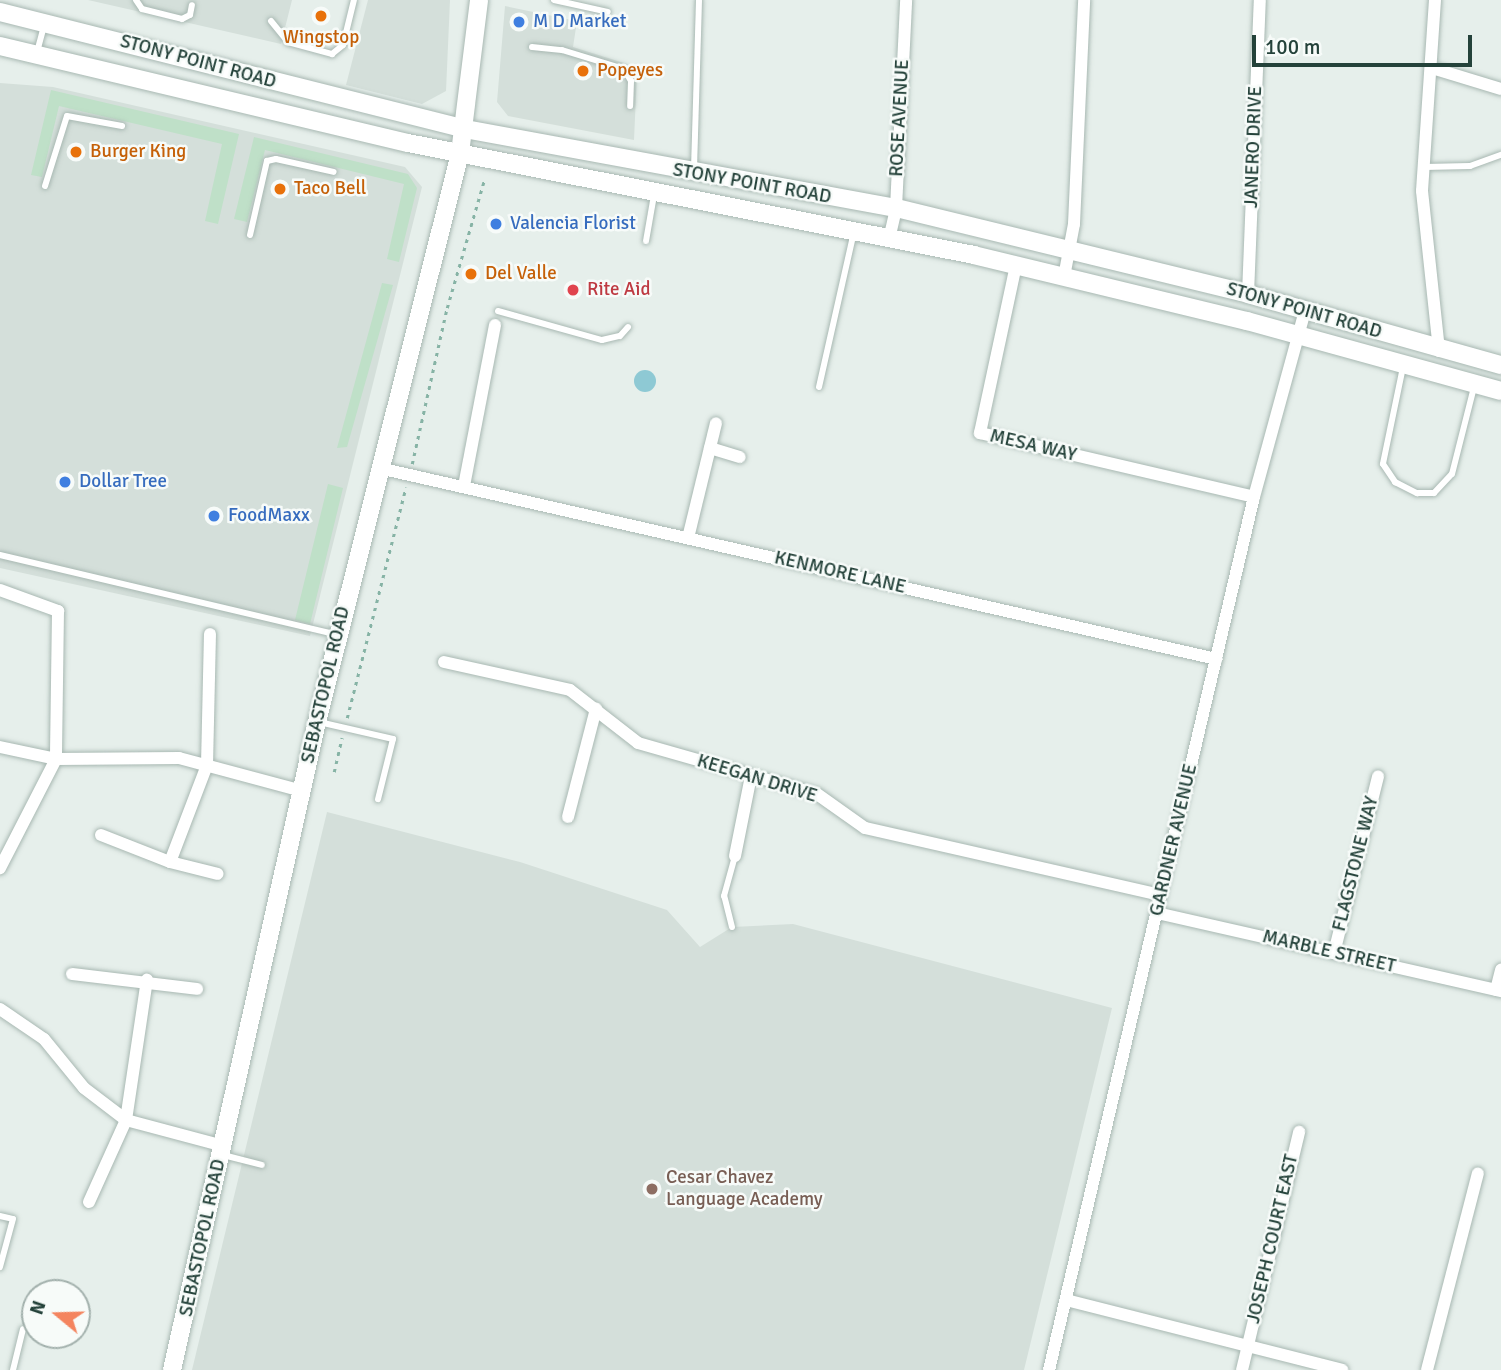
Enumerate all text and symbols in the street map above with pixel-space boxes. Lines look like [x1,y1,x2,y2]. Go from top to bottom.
marker: Wingstop [313,8,329,24]
place label: M D Market [533,11,626,33]
marker: M D Market [511,14,527,30]
scale bar [1256,21,1476,65]
place label: Wingstop [283,27,359,49]
street label: STONY POINT ROAD [117,30,279,94]
text: 100 m [1265,34,1320,60]
street label: ROSE AVENUE [886,59,914,177]
place label: Popeyes [597,60,663,82]
marker: Popeyes [575,63,591,79]
street label: JANERO DRIVE [1240,86,1268,208]
place label: Burger King [90,141,186,163]
marker: Burger King [68,144,84,160]
street label: STONY POINT ROAD [671,159,833,209]
place label: Taco Bell [294,178,366,200]
marker: Taco Bell [272,181,288,197]
place label: Valencia Florist [510,213,636,235]
marker: Valencia Florist [488,216,504,232]
place label: Del Valle [485,263,557,285]
marker: Del Valle [463,266,479,282]
street label: STONY POINT ROAD [1224,278,1384,344]
place label: Rite Aid [587,279,650,301]
marker: Rite Aid [565,282,581,298]
street label: MESA WAY [987,425,1079,467]
place label: Dollar Tree [79,471,167,493]
marker: Dollar Tree [57,474,73,490]
place label: FoodMaxx [228,505,310,527]
marker: FoodMaxx [206,508,222,524]
street label: KENMORE LANE [772,547,908,599]
street label: SEBASTOPOL ROAD [297,604,355,766]
street label: KEEGAN DRIVE [694,750,820,808]
street label: GARDNER AVENUE [1145,762,1203,918]
street label: FLAGSTONE WAY [1328,794,1384,934]
street label: MARBLE STREET [1260,926,1398,978]
street label: JOSEPH COURT EAST [1242,1152,1304,1326]
street label: SEBASTOPOL ROAD [175,1157,231,1319]
place label: Cesar Chavez Language Academy [666,1167,823,1211]
marker: Cesar Chavez Language Academy [644,1181,660,1197]
north arrow [21,1279,91,1349]
text: N [25,1298,52,1318]

